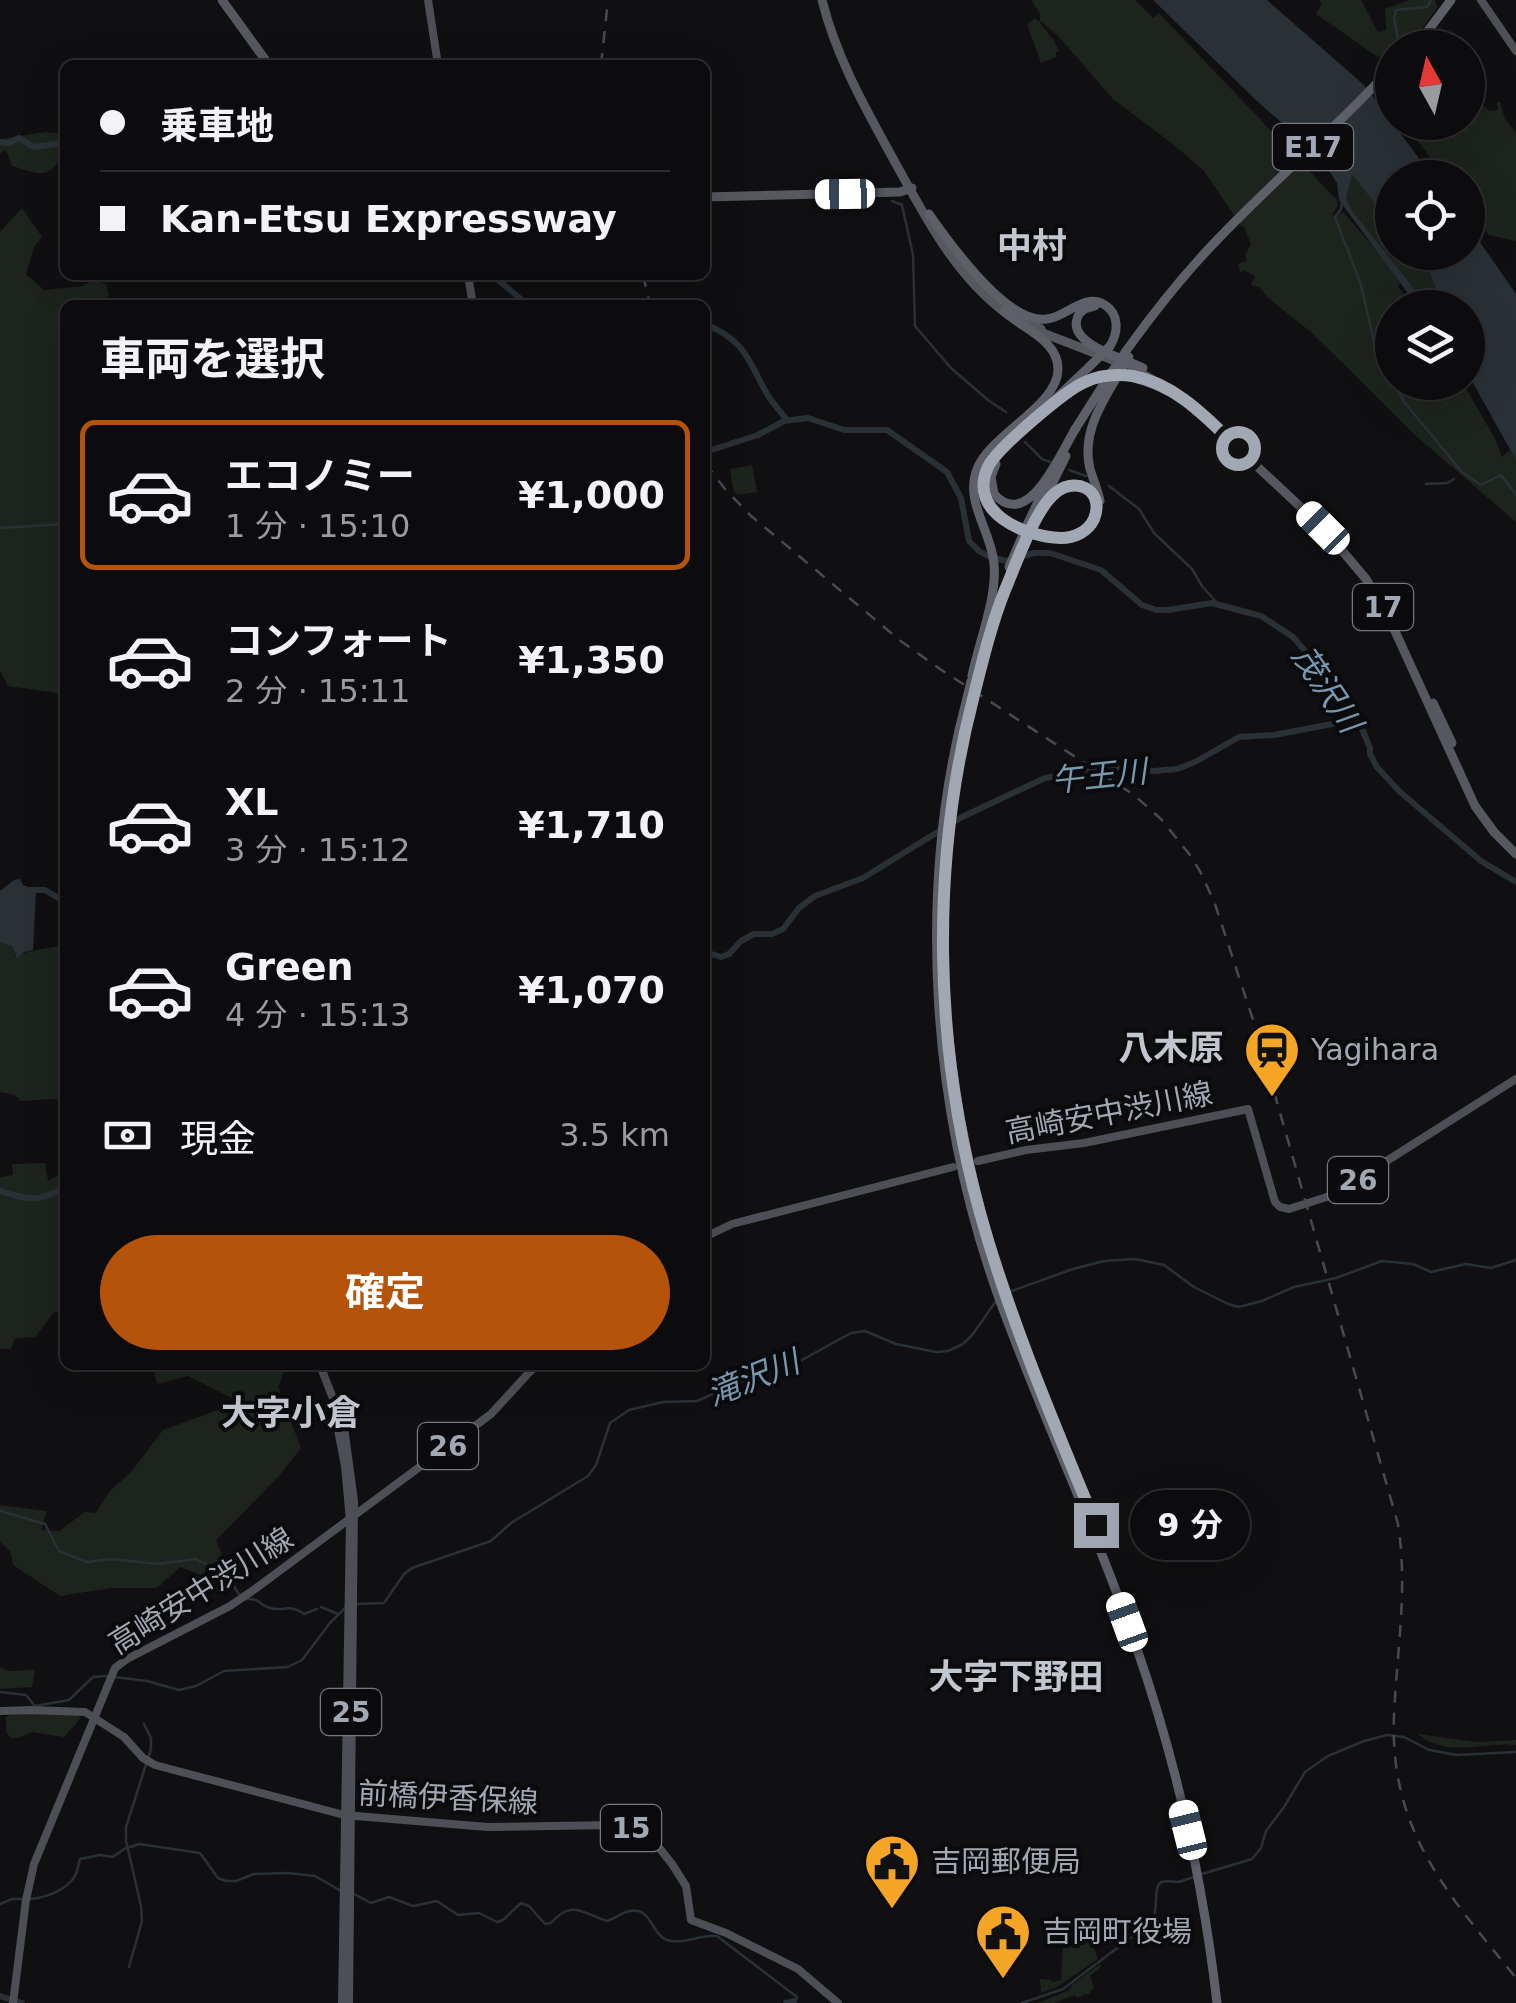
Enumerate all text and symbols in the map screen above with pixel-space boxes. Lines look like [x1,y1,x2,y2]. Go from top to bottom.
north arrow [1375,30,1485,140]
map controls [1375,30,1485,400]
text: 乗車地 [160,104,274,148]
road number: E17 [1273,124,1353,170]
button: locate [1375,160,1485,270]
car [815,178,875,210]
text: Kan-Etsu Expressway [160,197,617,241]
district label: 中村 [997,226,1067,266]
button: layers [1375,290,1485,400]
text: 車両を選択 [100,333,325,386]
route start [1216,426,1261,471]
icon: car [105,450,195,540]
text: エコノミー [225,454,415,498]
text: ¥1,000 [518,473,665,517]
car [1291,496,1355,560]
text: 1 分 · 15:10 [225,507,410,545]
road number: 17 [1353,584,1413,630]
icon: car [105,615,195,705]
text: コンフォート [225,619,452,663]
text: ¥1,350 [518,638,665,682]
water label: 茂沢川 [1284,639,1371,742]
text: 2 分 · 15:11 [225,672,410,710]
water label: 午王川 [1049,752,1152,800]
icon: car [105,780,195,870]
text: XL [225,780,279,824]
text: ¥1,710 [518,803,665,847]
text: 3 分 · 15:12 [225,831,410,869]
icon: car [105,945,195,1035]
text: Green [225,945,354,989]
text: ¥1,070 [518,968,665,1012]
text: 4 分 · 15:13 [225,996,410,1034]
station icon: Yagihara [1242,1020,1302,1099]
district label: 八木原 [1118,1028,1224,1068]
place label: Yagihara [1310,1032,1439,1067]
street label: 高崎安中渋川線 [1002,1075,1215,1150]
icon: cash [100,1108,155,1163]
text: 3.5 km [559,1116,670,1154]
text: 現金 [180,1117,256,1161]
road number: 26 [1328,1157,1388,1203]
button: 確定 [100,1235,670,1350]
water label: 滝沢川 [701,1341,807,1414]
district label: 大字小倉 [221,1393,361,1433]
road number: 26 [418,1423,478,1469]
callout: 9 分 [1131,1490,1251,1560]
route end [1074,1503,1119,1548]
text: 9 分 [1157,1506,1223,1544]
street label: 高崎安中渋川線 [102,1520,299,1661]
car [1103,1589,1151,1655]
district label: 大字下野田 [928,1657,1104,1697]
road number: 25 [321,1689,381,1735]
street label: 前橋伊香保線 [357,1775,539,1820]
car [1166,1797,1210,1863]
road number: 15 [601,1805,661,1851]
public building icon: 吉岡郵便局 [862,1832,922,1911]
place label: 吉岡郵便局 [931,1844,1081,1879]
public building icon: 吉岡町役場 [973,1902,1033,1981]
place label: 吉岡町役場 [1042,1914,1192,1949]

